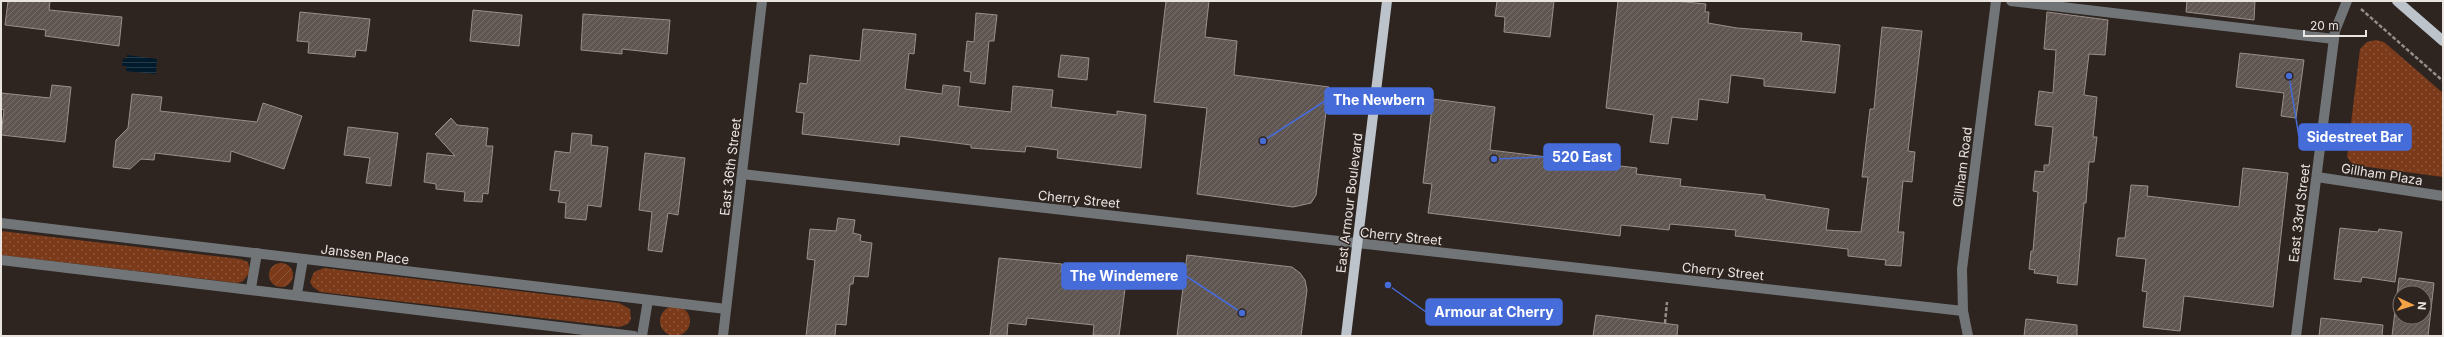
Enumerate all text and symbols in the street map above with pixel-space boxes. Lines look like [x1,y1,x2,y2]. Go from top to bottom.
scale bar [2304,12,2366,38]
text: 20 m [2310,18,2339,33]
callout: The Newbern [1325,88,1433,114]
text: The Newbern [1333,91,1425,108]
street label: East 36th Street [716,117,744,217]
callout: Sidestreet Bar [2299,124,2411,150]
street label: Gillham Road [1949,126,1975,208]
text: Sidestreet Bar [2307,128,2404,145]
street label: East Armour Boulevard [1332,132,1366,274]
callout: 520 East [1544,144,1620,170]
text: 520 East [1552,148,1612,165]
street label: Gillham Plaza [2340,160,2424,188]
street label: East 33rd Street [2285,163,2313,263]
street label: Cherry Street [1037,187,1121,211]
street label: Cherry Street [1359,224,1443,248]
street label: Janssen Place [320,241,410,267]
street label: Cherry Street [1681,259,1765,283]
callout: The Windemere [1062,263,1186,289]
text: The Windemere [1070,267,1178,284]
north arrow [2392,285,2432,325]
callout: Armour at Cherry [1426,299,1562,325]
text: N [2415,301,2429,310]
text: Armour at Cherry [1434,303,1554,320]

